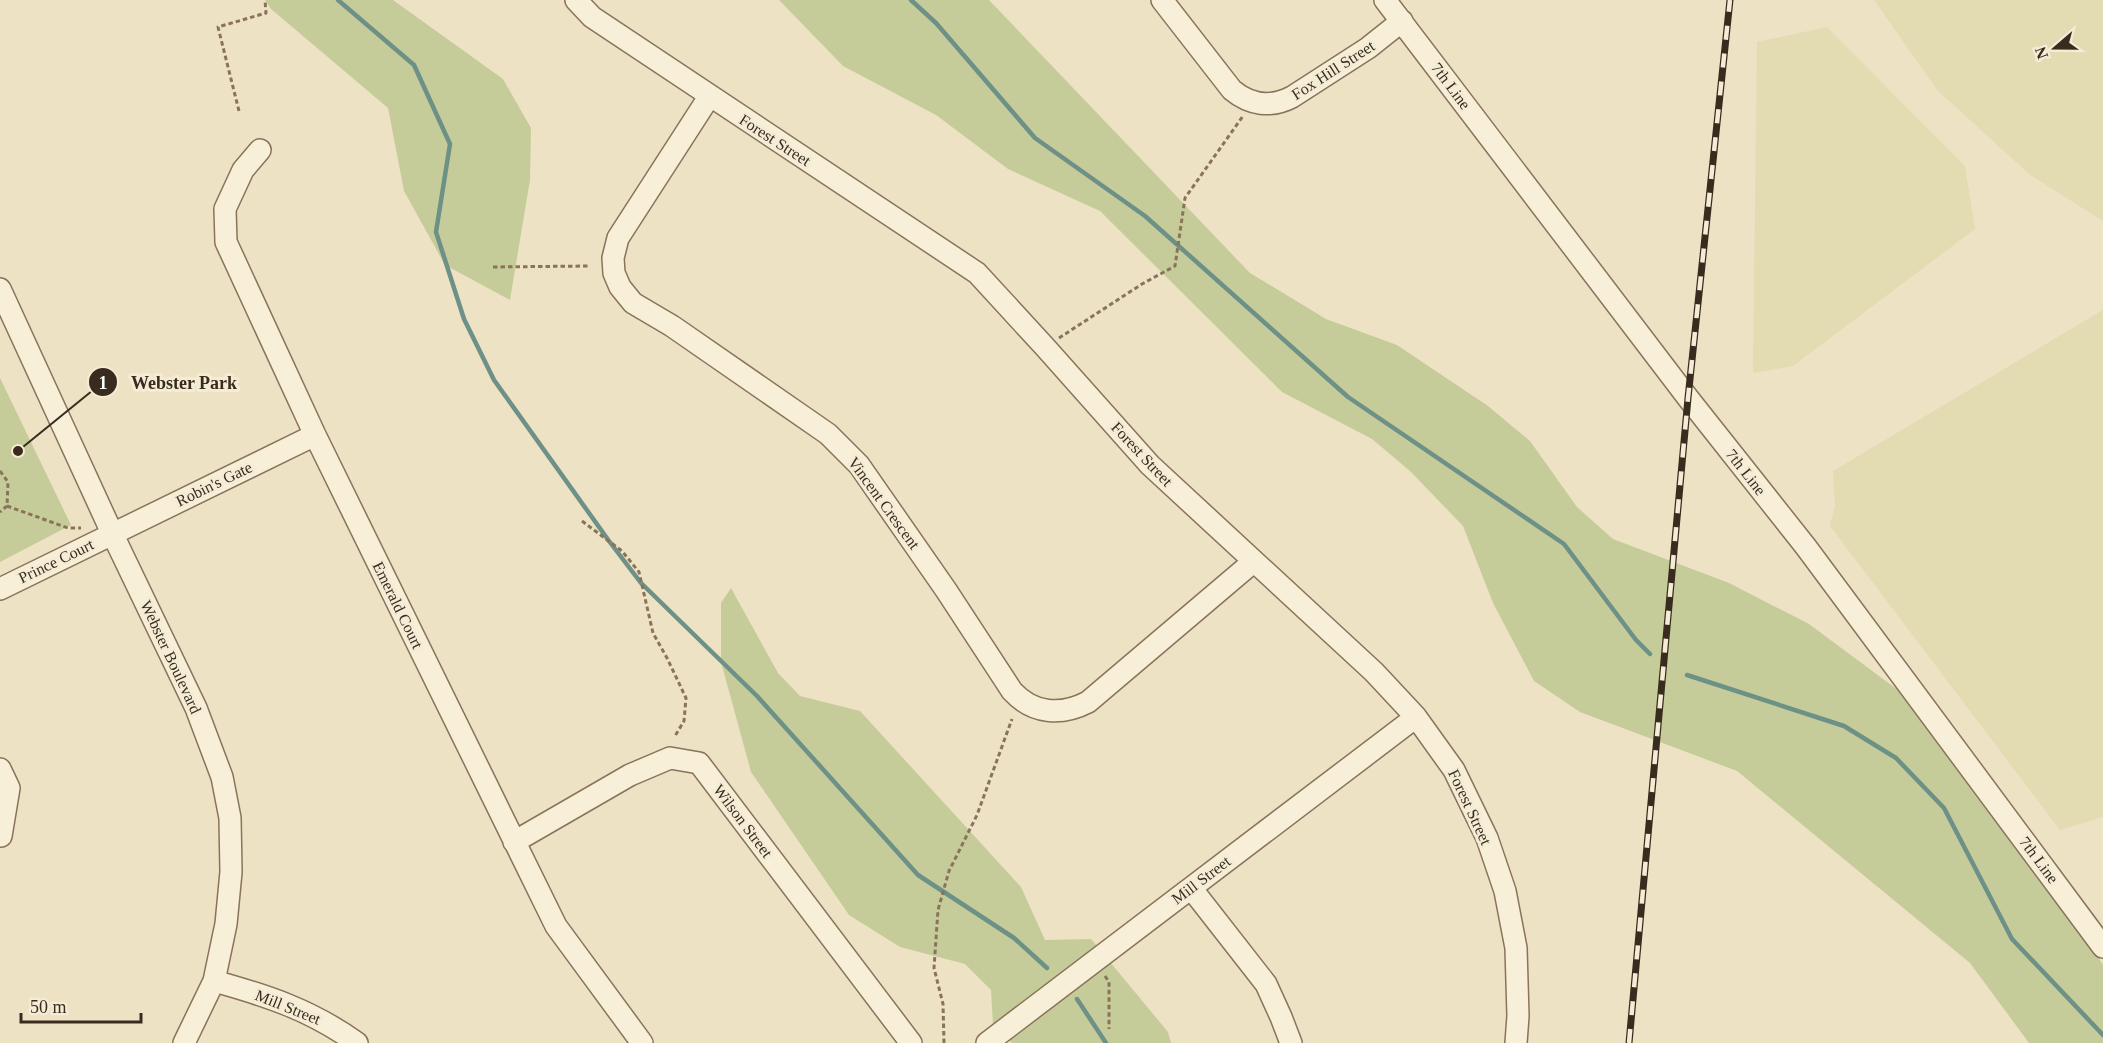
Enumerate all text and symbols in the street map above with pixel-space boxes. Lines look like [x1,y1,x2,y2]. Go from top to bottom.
north arrow [2025,18,2085,78]
street label: Fox Hill Street [1288,37,1378,103]
text: N [2031,44,2051,61]
street label: 7th Line [1428,59,1474,113]
street label: Forest Street [736,111,814,170]
callout: Webster Park [88,364,249,400]
text: 1 [99,373,108,393]
text: Webster Park [131,373,237,393]
street label: Forest Street [1108,418,1176,490]
street label: 7th Line [1723,446,1769,498]
street label: Vincent Crescent [845,454,923,553]
street label: Robin's Gate [173,458,255,510]
street label: Prince Court [16,535,97,586]
street label: Emerald Court [370,559,427,652]
street label: Webster Boulevard [137,598,205,716]
street label: Forest Street [1445,767,1495,848]
street label: Wilson Street [710,781,776,861]
street label: 7th Line [2016,833,2062,887]
street label: Mill Street [1168,852,1234,908]
scale bar [21,986,141,1024]
street label: Mill Street [253,986,324,1028]
text: 50 m [30,997,67,1017]

